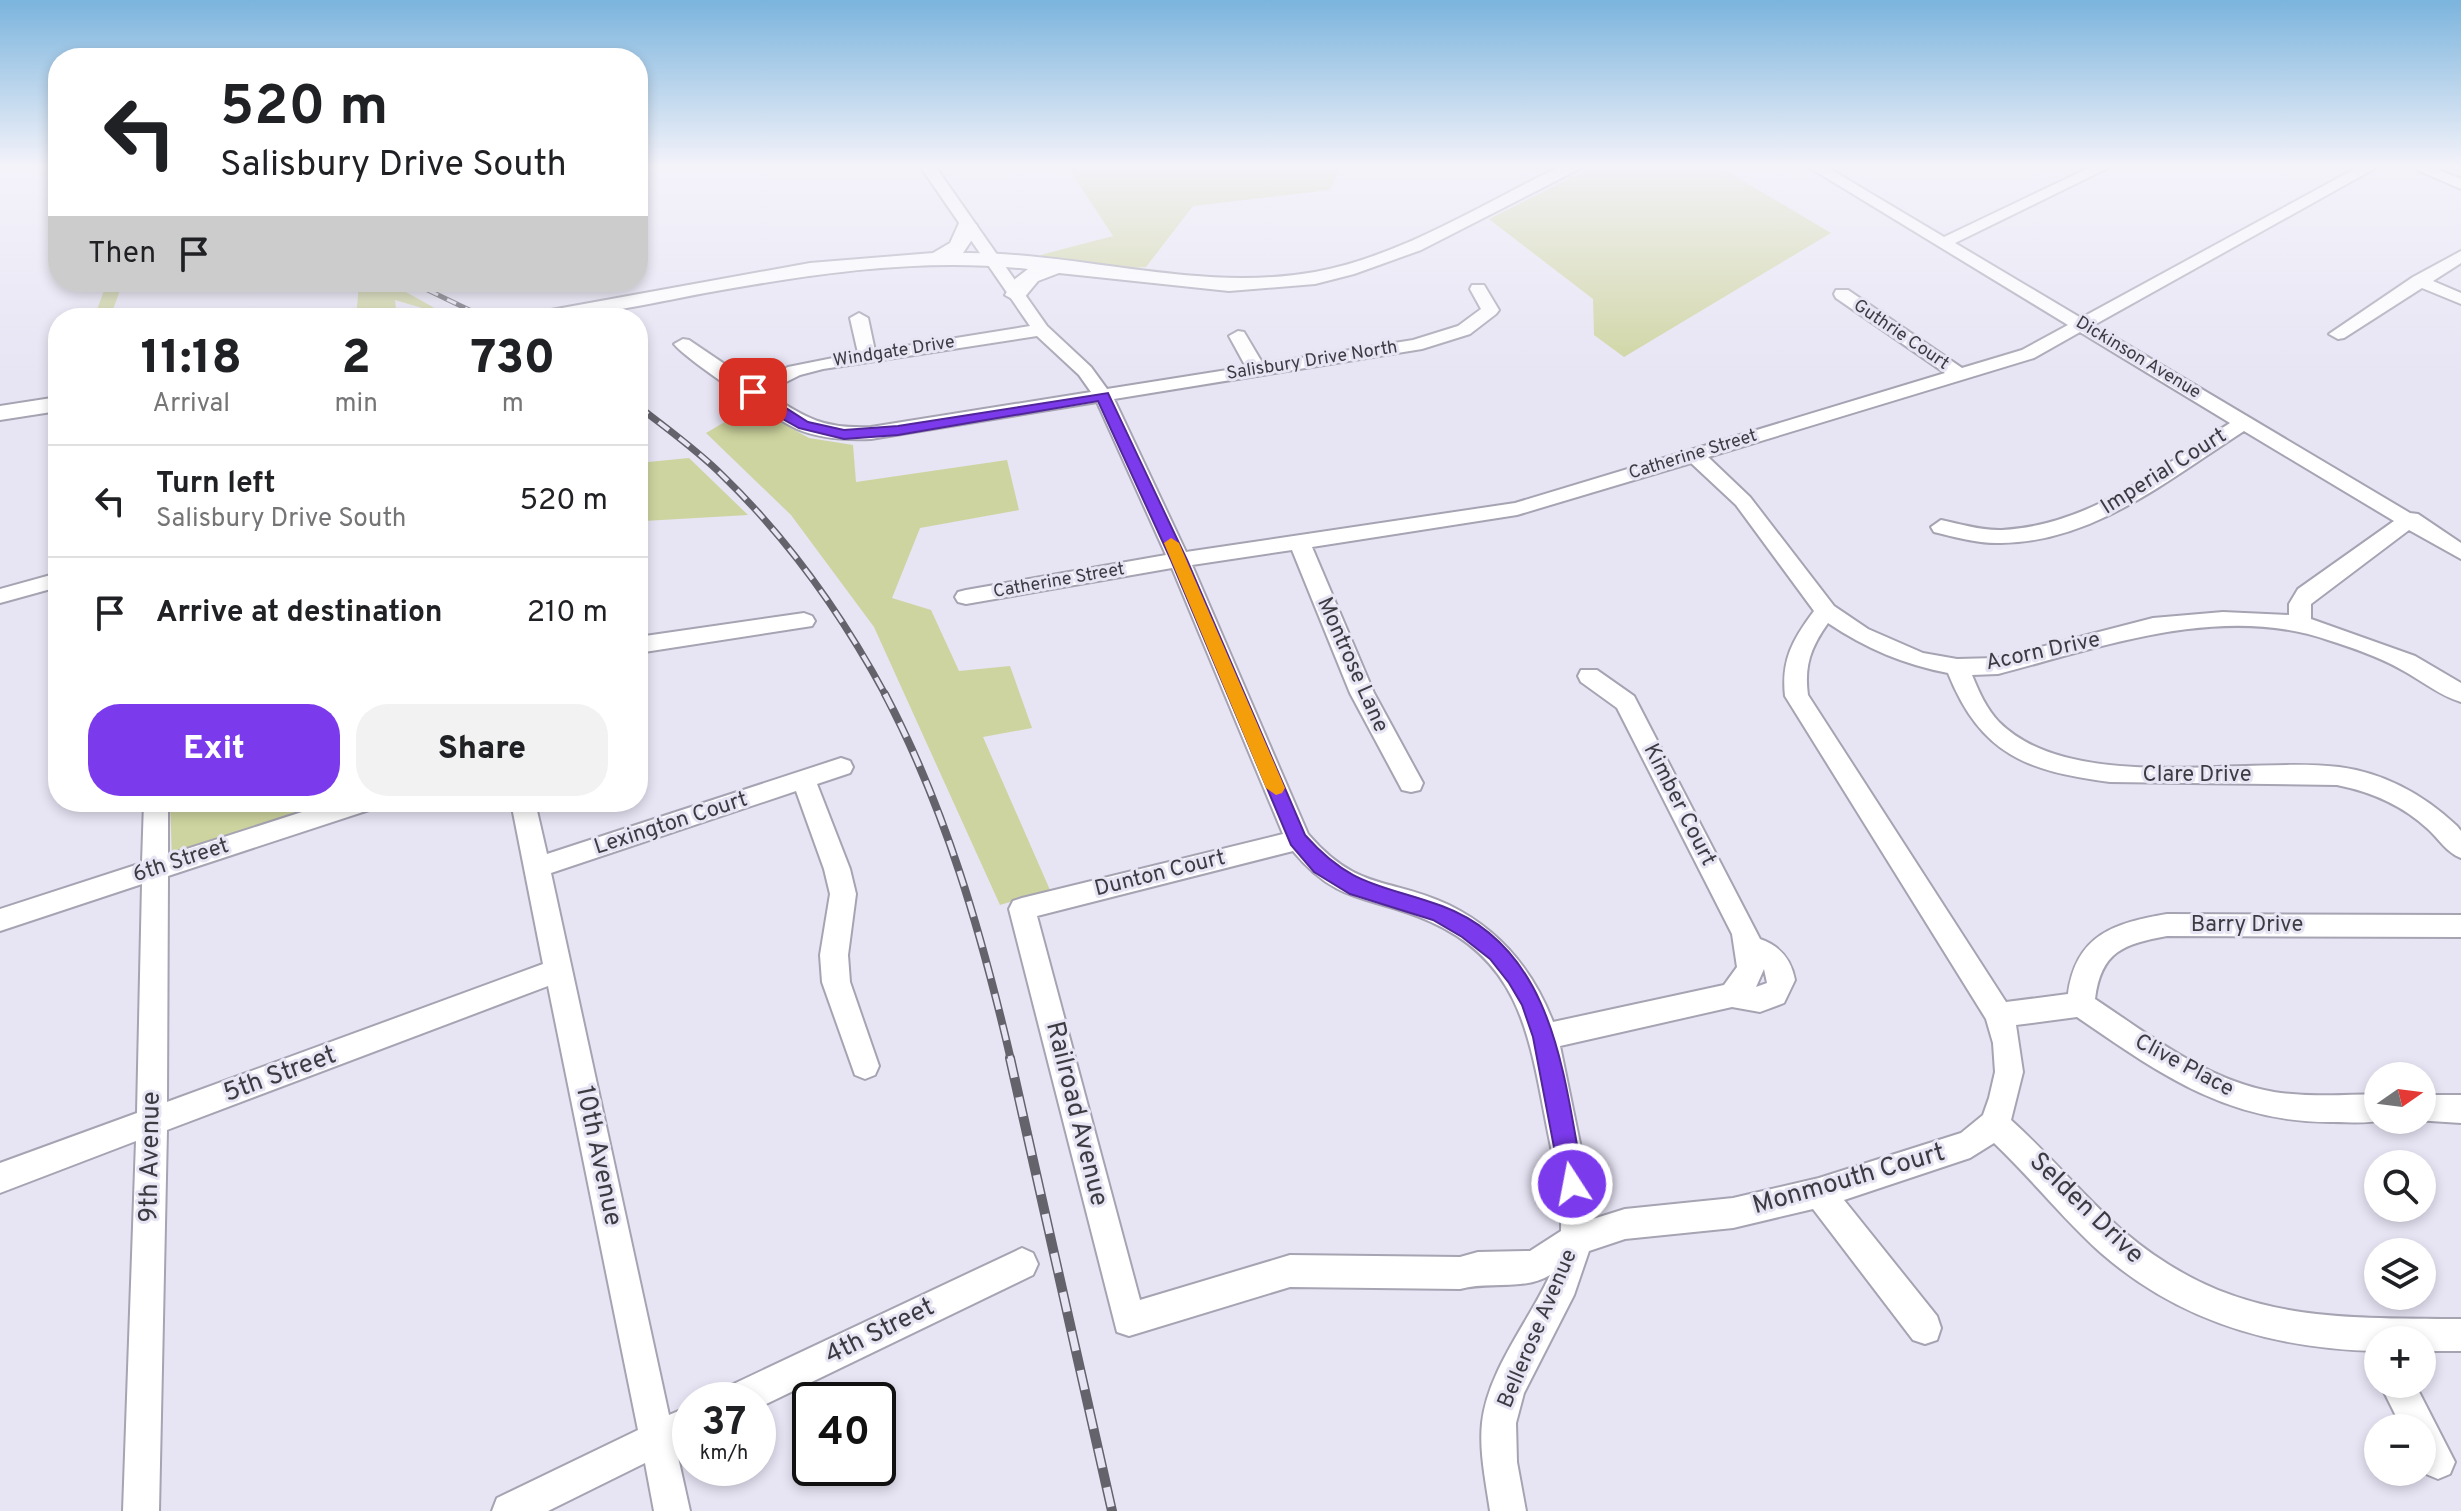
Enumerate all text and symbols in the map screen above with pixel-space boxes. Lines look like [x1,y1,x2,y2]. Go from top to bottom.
text: 520 m [220,74,388,144]
icon: left [88,80,192,184]
text: Salisbury Drive South [220,143,567,189]
icon: arrive [172,232,216,276]
text: Then [88,236,156,273]
street label: Guthrie Court [1849,294,1953,376]
street label: Dickinson Avenue [2071,312,2205,404]
text: 11:18 [141,330,242,390]
text: 2 [341,330,371,390]
text: 730 [470,330,555,390]
street label: Windgate Drive [832,331,956,373]
street label: Salisbury Drive North [1225,336,1399,386]
pin [719,358,787,426]
icon: arrive [731,370,775,414]
text: Arrival [153,388,230,421]
text: min [335,388,378,421]
text: m [502,388,524,421]
street label: Imperial Court [2096,423,2232,521]
street label: Catherine Street [1626,425,1760,485]
text: Turn left [156,466,276,503]
icon: left [88,479,132,523]
text: 520 m [519,483,608,520]
text: Salisbury Drive South [156,503,406,536]
street label: Catherine Street [992,558,1126,604]
icon: arrive [88,591,132,635]
street label: Montrose Lane [1310,593,1394,737]
text: Arrive at destination [156,595,442,632]
text: 210 m [527,595,608,632]
street label: Acorn Drive [1983,627,2103,677]
button: Exit [88,704,340,796]
button: Share [356,704,608,796]
street label: Kimber Court [1637,739,1721,871]
street label: Clare Drive [2143,762,2252,789]
street label: Lexington Court [591,786,751,862]
street label: 6th Street [130,833,232,889]
street label: Dunton Court [1092,845,1228,903]
street label: Barry Drive [2191,912,2303,939]
street label: Railroad Avenue [1037,1018,1115,1210]
street label: Clive Place [2130,1029,2238,1103]
street label: 5th Street [219,1039,341,1111]
north arrow [2364,1062,2436,1134]
map controls [2364,1062,2436,1486]
street label: 10th Avenue [567,1083,629,1229]
street label: 9th Avenue [133,1091,169,1223]
street label: Monmouth Court [1749,1137,1949,1223]
position arrow [1530,1142,1614,1226]
street label: Selden Drive [2022,1146,2150,1272]
button: search [2364,1150,2436,1222]
button: layers [2364,1238,2436,1310]
street label: Bellerose Avenue [1492,1246,1584,1412]
street label: 4th Street [820,1291,940,1373]
button: + [2364,1326,2436,1398]
speed limit sign: 40 [792,1382,896,1486]
text: 37 [702,1399,746,1449]
button: − [2364,1414,2436,1486]
text: km/h [700,1441,748,1467]

